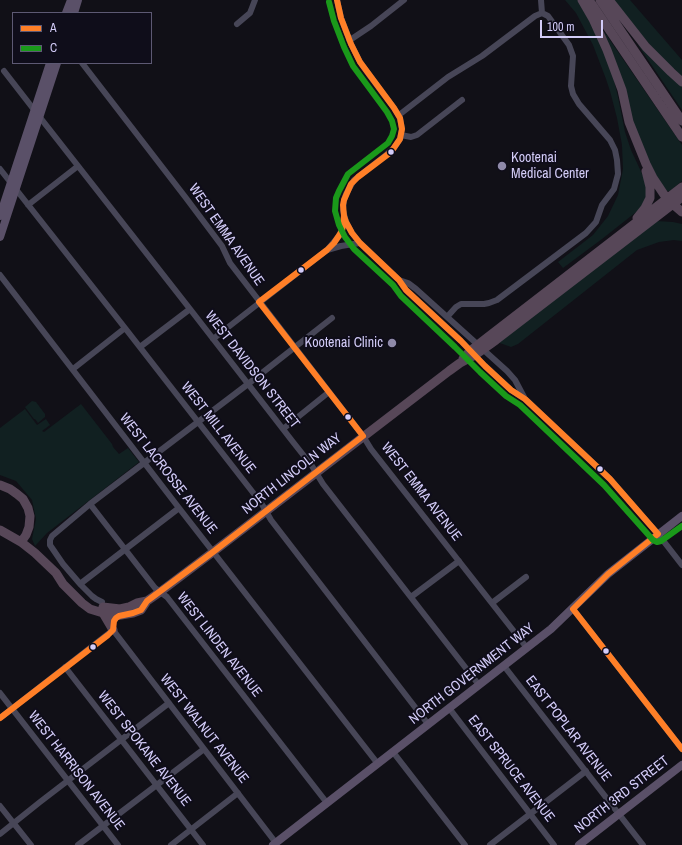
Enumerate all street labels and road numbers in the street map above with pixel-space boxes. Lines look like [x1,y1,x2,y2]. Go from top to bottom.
street label: WEST EMMA AVENUE [185,181,267,289]
street label: WEST DAVIDSON STREET [201,308,303,432]
street label: WEST MILL AVENUE [177,379,259,477]
street label: WEST LACROSSE AVENUE [116,410,220,538]
street label: NORTH LINCOLN WAY [239,430,345,518]
street label: WEST EMMA AVENUE [377,439,465,545]
street label: WEST LINDEN AVENUE [173,589,265,701]
street label: NORTH GOVERNMENT WAY [406,620,538,728]
street label: WEST WALNUT AVENUE [156,671,252,787]
street label: EAST POPLAR AVENUE [522,673,614,785]
street label: WEST SPOKANE AVENUE [94,688,194,810]
street label: WEST HARRISON AVENUE [24,708,128,834]
street label: EAST SPRUCE AVENUE [464,712,558,826]
street label: NORTH 3RD STREET [571,753,673,837]

